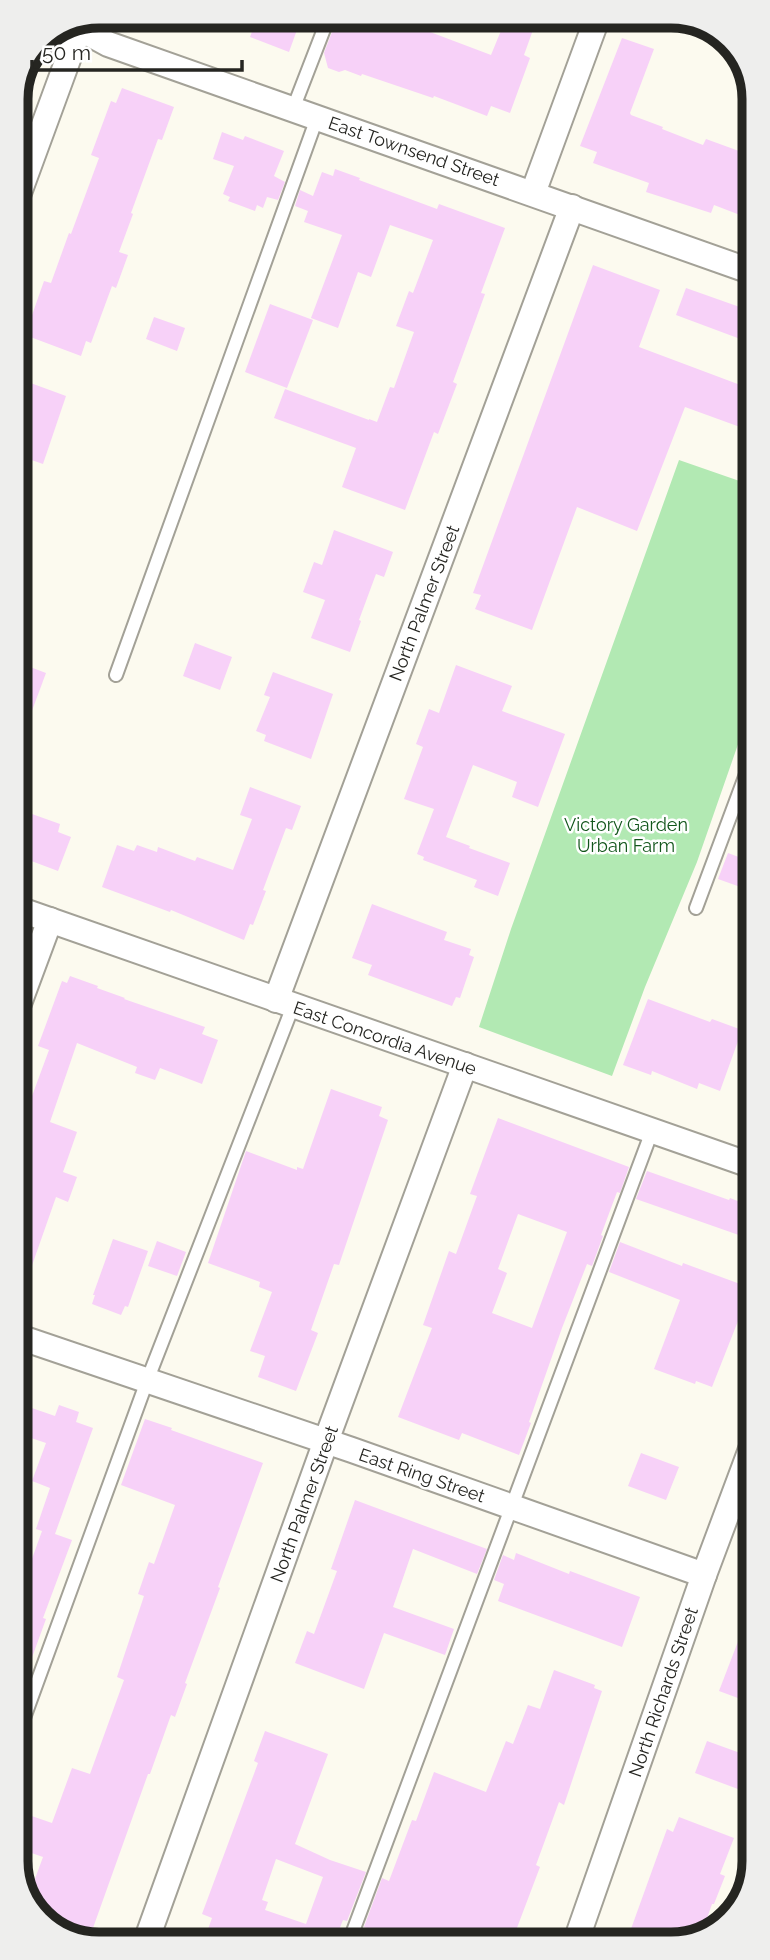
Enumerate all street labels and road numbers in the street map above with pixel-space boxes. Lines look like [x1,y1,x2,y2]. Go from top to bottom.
street label: East Townsend Street [326,112,502,190]
street label: North Palmer Street [385,522,463,684]
street label: East Concordia Avenue [291,997,480,1079]
street label: North Palmer Street [266,1423,342,1585]
street label: East Ring Street [356,1444,488,1506]
street label: North Richards Street [624,1604,702,1780]

